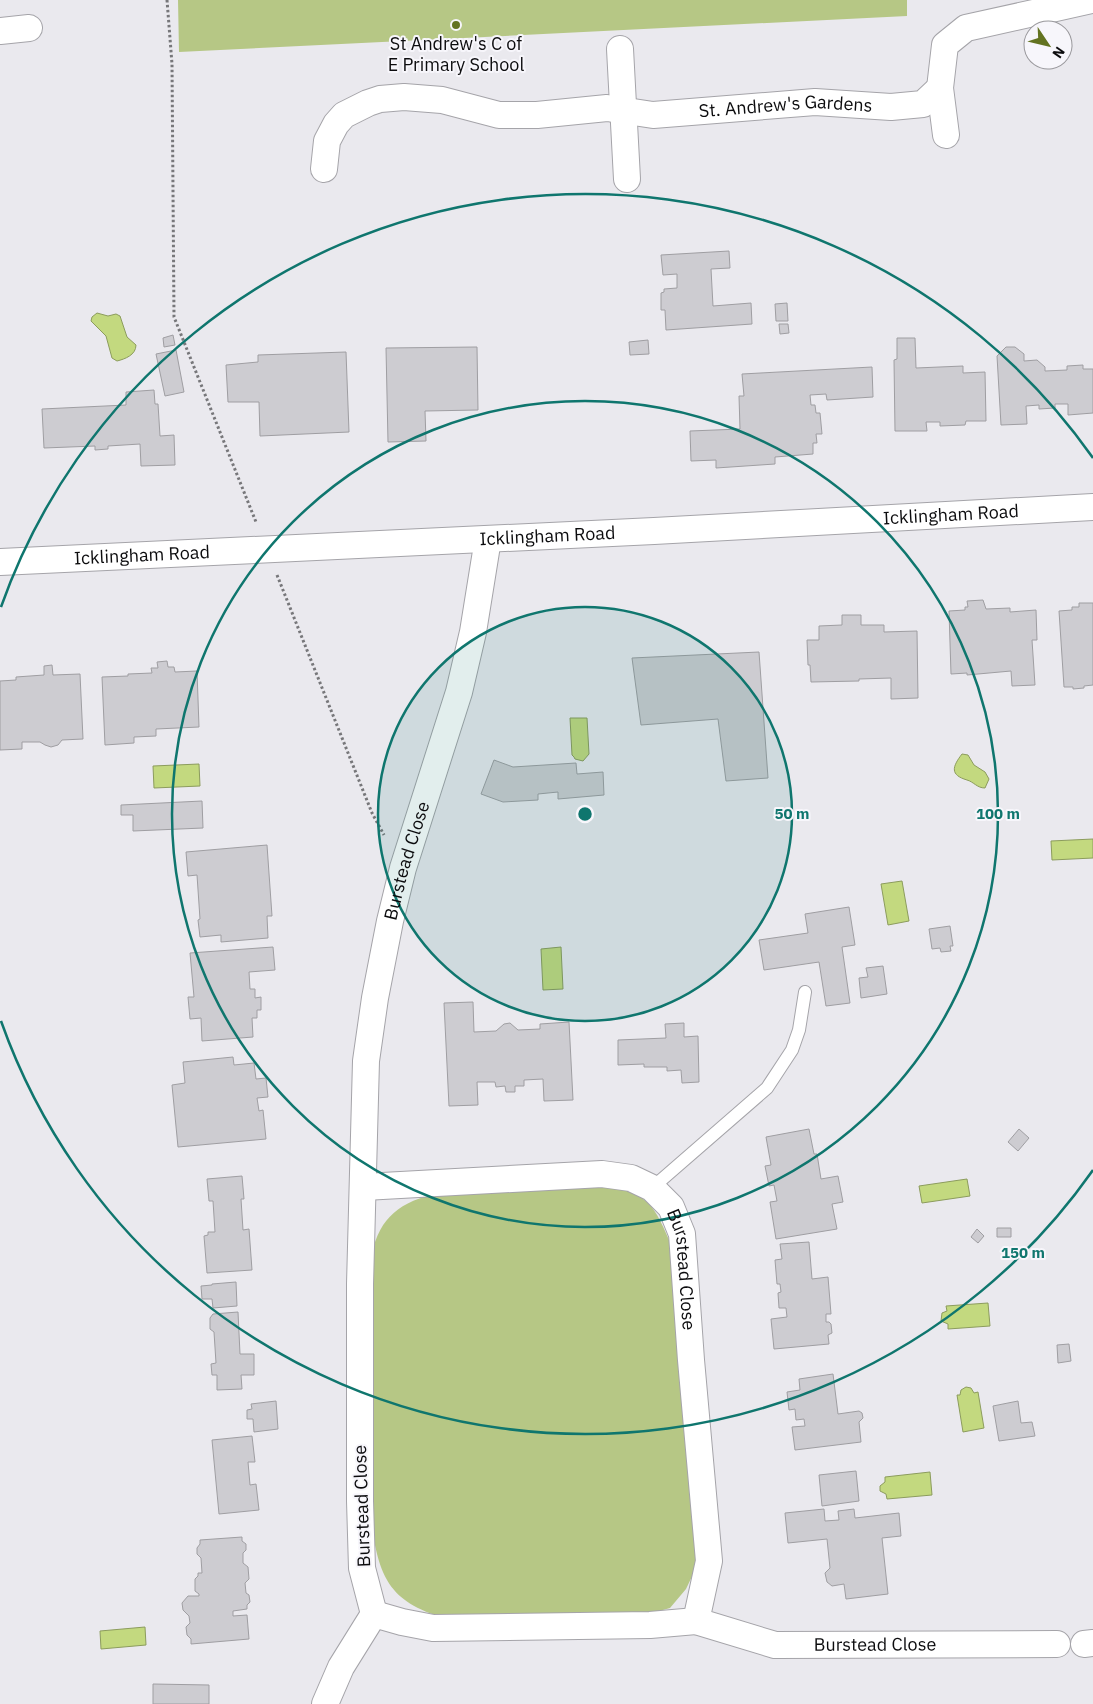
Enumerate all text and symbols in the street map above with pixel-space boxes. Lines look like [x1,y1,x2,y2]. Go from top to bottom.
marker: St Andrew's C of E Primary School [450,19,462,31]
north arrow [1023,20,1073,70]
place label: St Andrew's C of E Primary School [388,32,524,76]
text: N [1048,43,1069,62]
street label: St. Andrew's Gardens [698,90,873,122]
street label: Icklingham Road [882,499,1019,529]
street label: Icklingham Road [479,521,616,550]
street label: Icklingham Road [73,540,210,569]
street label: Burstead Close [379,798,435,922]
text: 50 m [775,804,809,823]
text: 100 m [976,804,1020,823]
centre of rings [576,805,594,823]
street label: Burstead Close [662,1205,701,1331]
text: 150 m [1001,1243,1045,1262]
street label: Burstead Close [348,1444,375,1568]
street label: Burstead Close [814,1632,936,1656]

